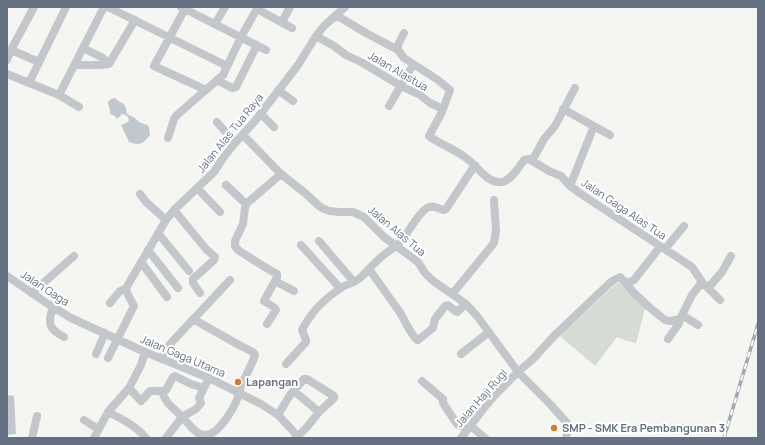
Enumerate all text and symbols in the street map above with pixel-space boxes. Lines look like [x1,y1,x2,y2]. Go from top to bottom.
street label: Jalan Alastua [365,47,431,94]
street label: Jalan Alas Tua Raya [193,90,266,175]
street label: Jalan Gaga Alas Tua [579,175,670,243]
street label: Jalan Alas Tua [365,202,429,259]
street label: Jalan Gaga [18,266,72,309]
street label: Jalan Gaga Utama [138,331,228,380]
street label: Jalan Haji Rugi [451,365,510,430]
place label: Lapangan [246,374,298,389]
marker: Lapangan [233,377,243,387]
place label: SMP - SMK Era Pembangunan 3 [562,420,725,435]
marker: SMP - SMK Era Pembangunan 3 [549,423,559,433]

